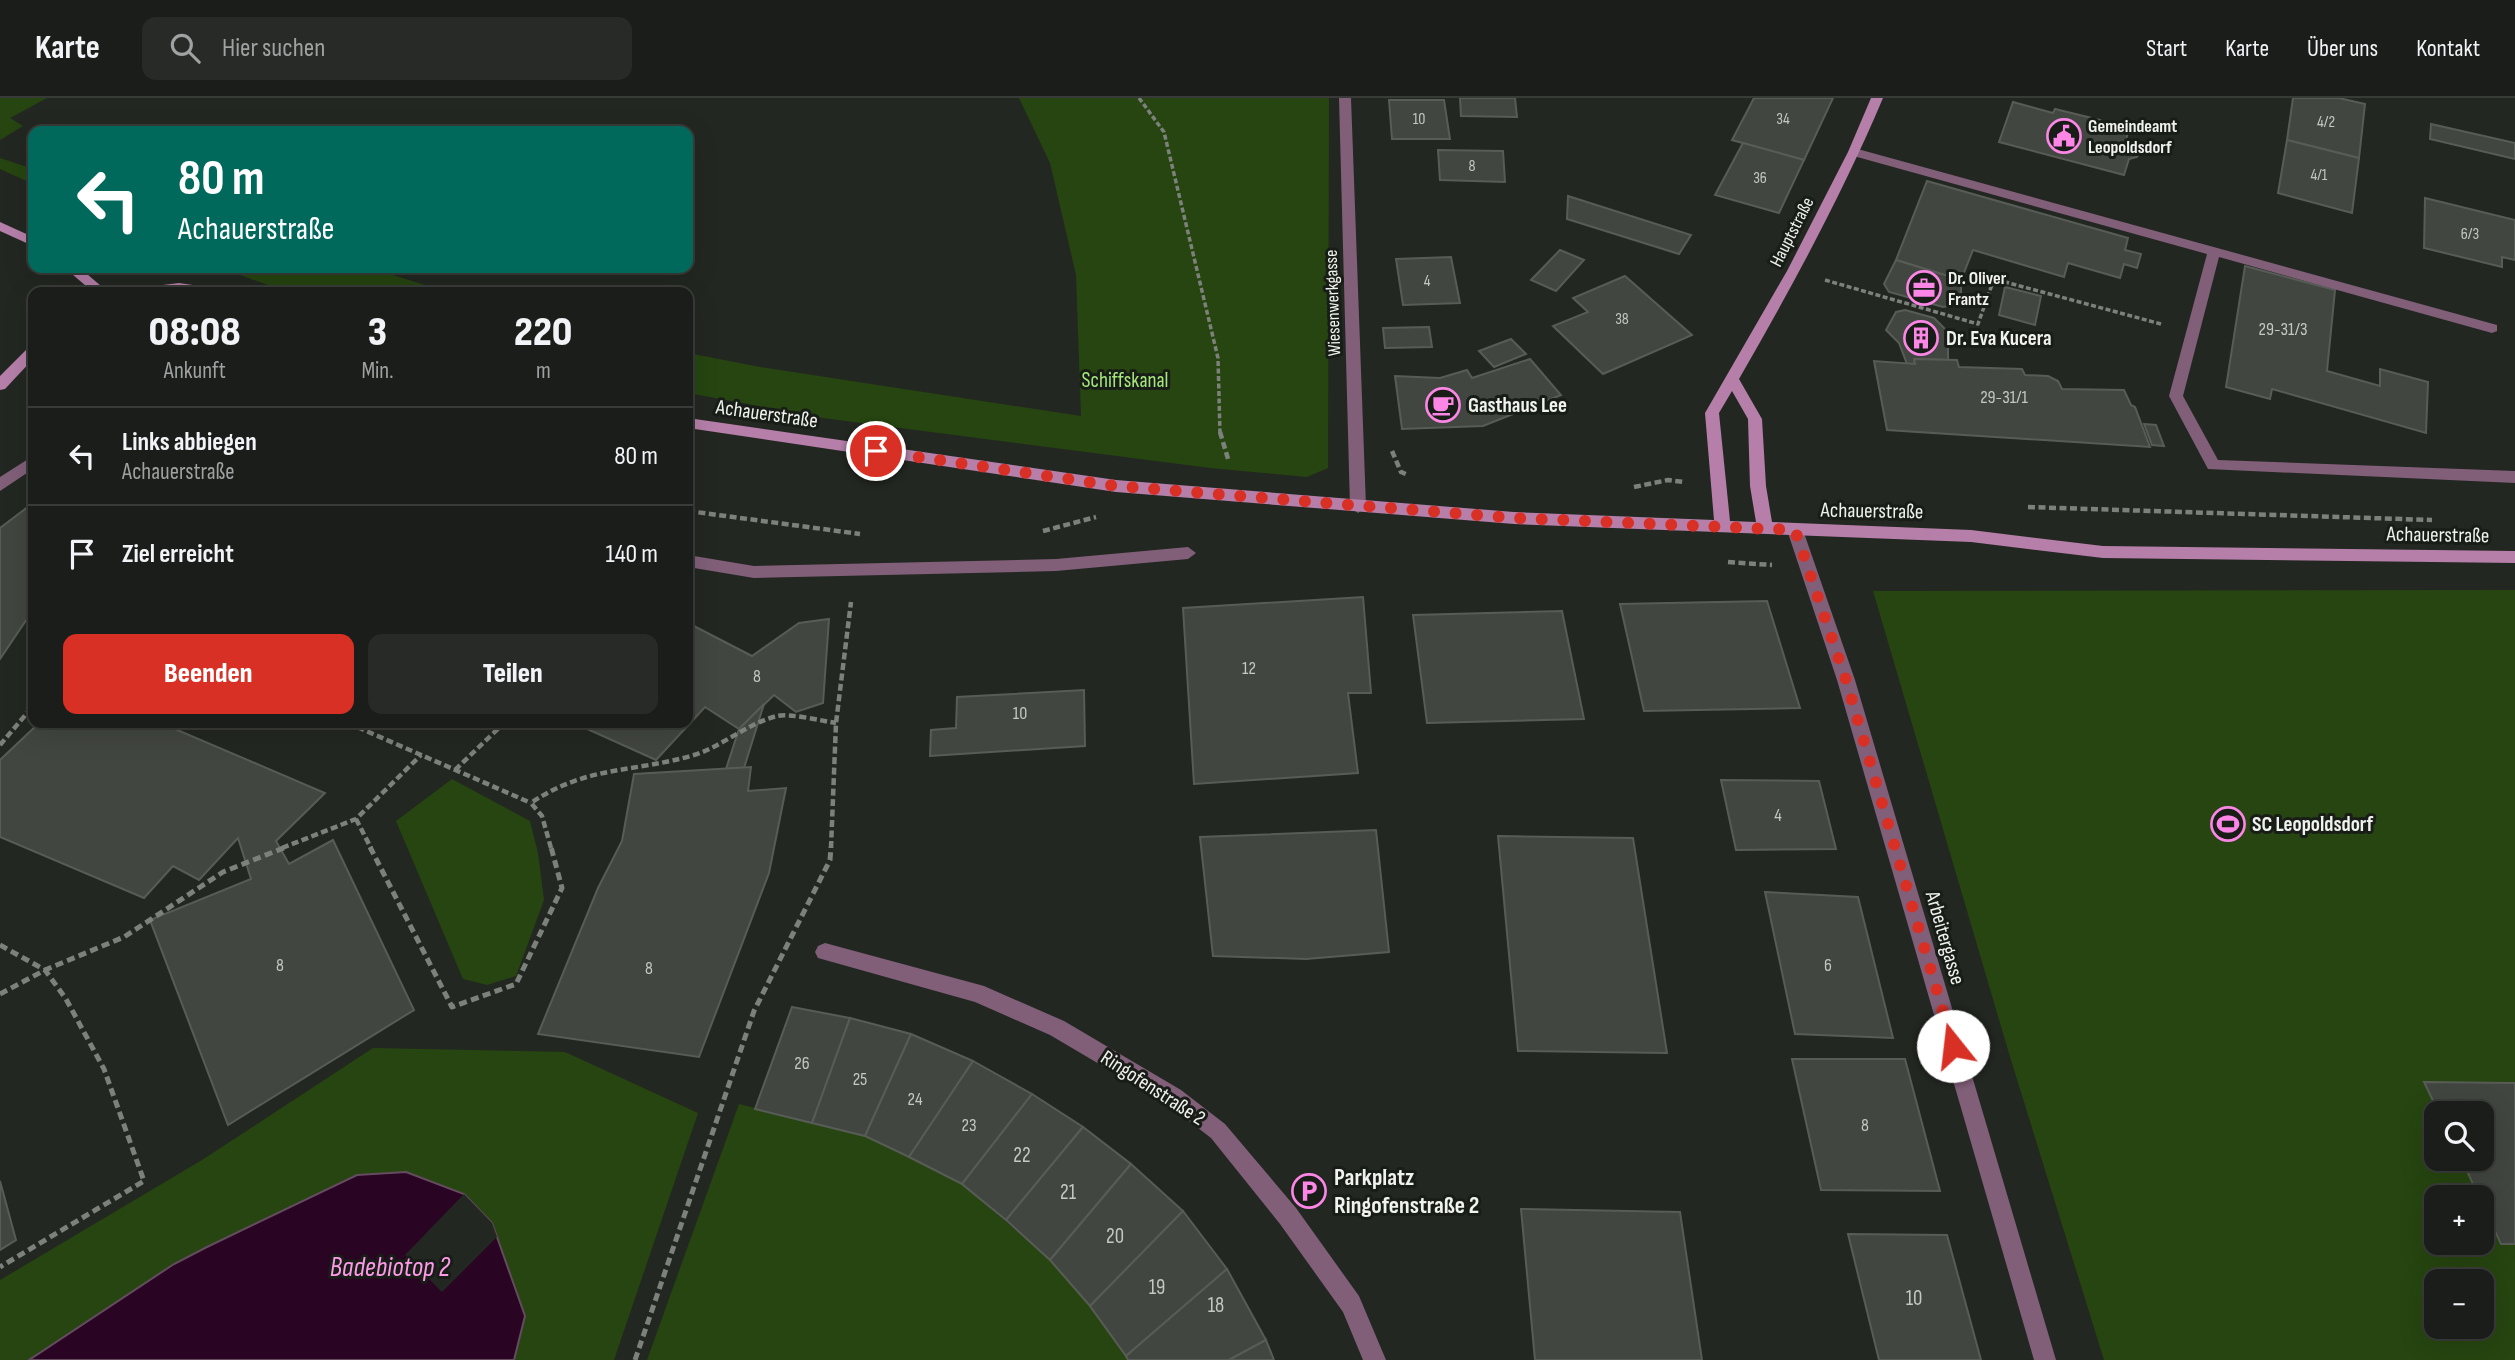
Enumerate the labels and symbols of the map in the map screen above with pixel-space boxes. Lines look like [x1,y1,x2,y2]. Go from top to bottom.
house number: 10 [1413,110,1425,129]
house number: 34 [1776,110,1790,129]
house number: 4/2 [2317,113,2335,132]
place label: Gemeindeamt Leopoldsdorf [2088,116,2177,158]
public building icon: Gemeindeamt Leopoldsdorf [2045,117,2083,155]
house number: 8 [1468,157,1476,176]
house number: 4/1 [2311,166,2328,185]
house number: 36 [1753,169,1767,188]
street label: Hauptstraße [1766,194,1818,270]
house number: 6/3 [2461,225,2479,244]
street label: Wiesenwerkgasse [1321,249,1345,357]
place label: Dr. Oliver Frantz [1948,268,2007,310]
office icon: Dr. Oliver Frantz [1905,269,1943,307]
house number: 4 [1424,272,1431,291]
house number: 38 [1615,310,1629,329]
building icon: Dr. Eva Kucera [1902,319,1940,357]
house number: 29-31/3 [2259,319,2307,340]
place label: Dr. Eva Kucera [1946,326,2052,351]
park label: Schiffskanal [1082,368,1168,393]
cafe icon: Gasthaus Lee [1424,386,1462,424]
house number: 29-31/1 [1980,387,2029,408]
place label: Gasthaus Lee [1468,393,1567,418]
street label: Achauerstraße [713,394,820,434]
pin [846,421,906,481]
street label: Achauerstraße [1819,498,1924,524]
street label: Achauerstraße [2385,522,2490,548]
house number: 12 [1242,658,1256,679]
house number: 8 [753,666,761,687]
house number: 10 [1013,703,1027,724]
house number: 4 [1774,805,1782,826]
sports icon: SC Leopoldsdorf [2209,805,2247,843]
place label: SC Leopoldsdorf [2252,812,2374,837]
street label: Arbeitergasse [1919,887,1970,988]
house number: 8 [276,955,284,976]
house number: 6 [1824,955,1832,976]
house number: 8 [645,958,653,979]
position arrow [1916,1009,1990,1083]
street label: Ringofenstraße 2 [1096,1045,1210,1131]
house number: 26 [794,1053,810,1074]
house number: 25 [853,1069,867,1090]
house number: 24 [908,1089,923,1110]
house number: 23 [962,1115,977,1136]
house number: 8 [1861,1115,1869,1136]
house number: 22 [1013,1143,1031,1168]
place label: Parkplatz Ringofenstraße 2 [1334,1163,1479,1220]
parking icon: Parkplatz Ringofenstraße 2 [1290,1172,1328,1210]
house number: 21 [1060,1180,1077,1205]
house number: 20 [1106,1224,1124,1249]
water label: Badebiotop 2 [330,1251,451,1284]
house number: 19 [1149,1275,1165,1300]
house number: 10 [1906,1286,1922,1311]
house number: 18 [1208,1293,1224,1318]

